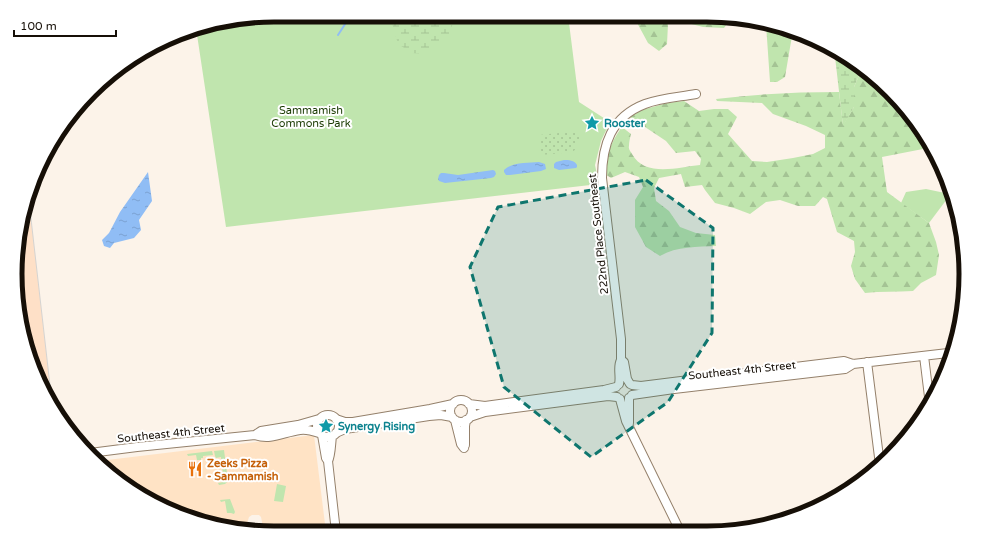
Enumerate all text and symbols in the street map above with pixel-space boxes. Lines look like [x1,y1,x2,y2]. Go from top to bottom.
scale bar [14,12,116,38]
text: 100 m [20,19,57,33]
park label: Sammamish Commons Park [271,104,351,130]
place icon: Rooster [583,114,601,132]
place label: Rooster [604,117,646,130]
street label: 222nd Place Southeast [586,173,611,295]
street label: Southeast 4th Street [688,358,796,383]
place icon: Synergy Rising [317,417,335,435]
place label: Synergy Rising [338,420,415,434]
street label: Southeast 4th Street [117,421,225,446]
place label: Zeeks Pizza - Sammamish [207,457,279,483]
restaurant icon: Zeeks Pizza - Sammamish [186,460,204,478]

